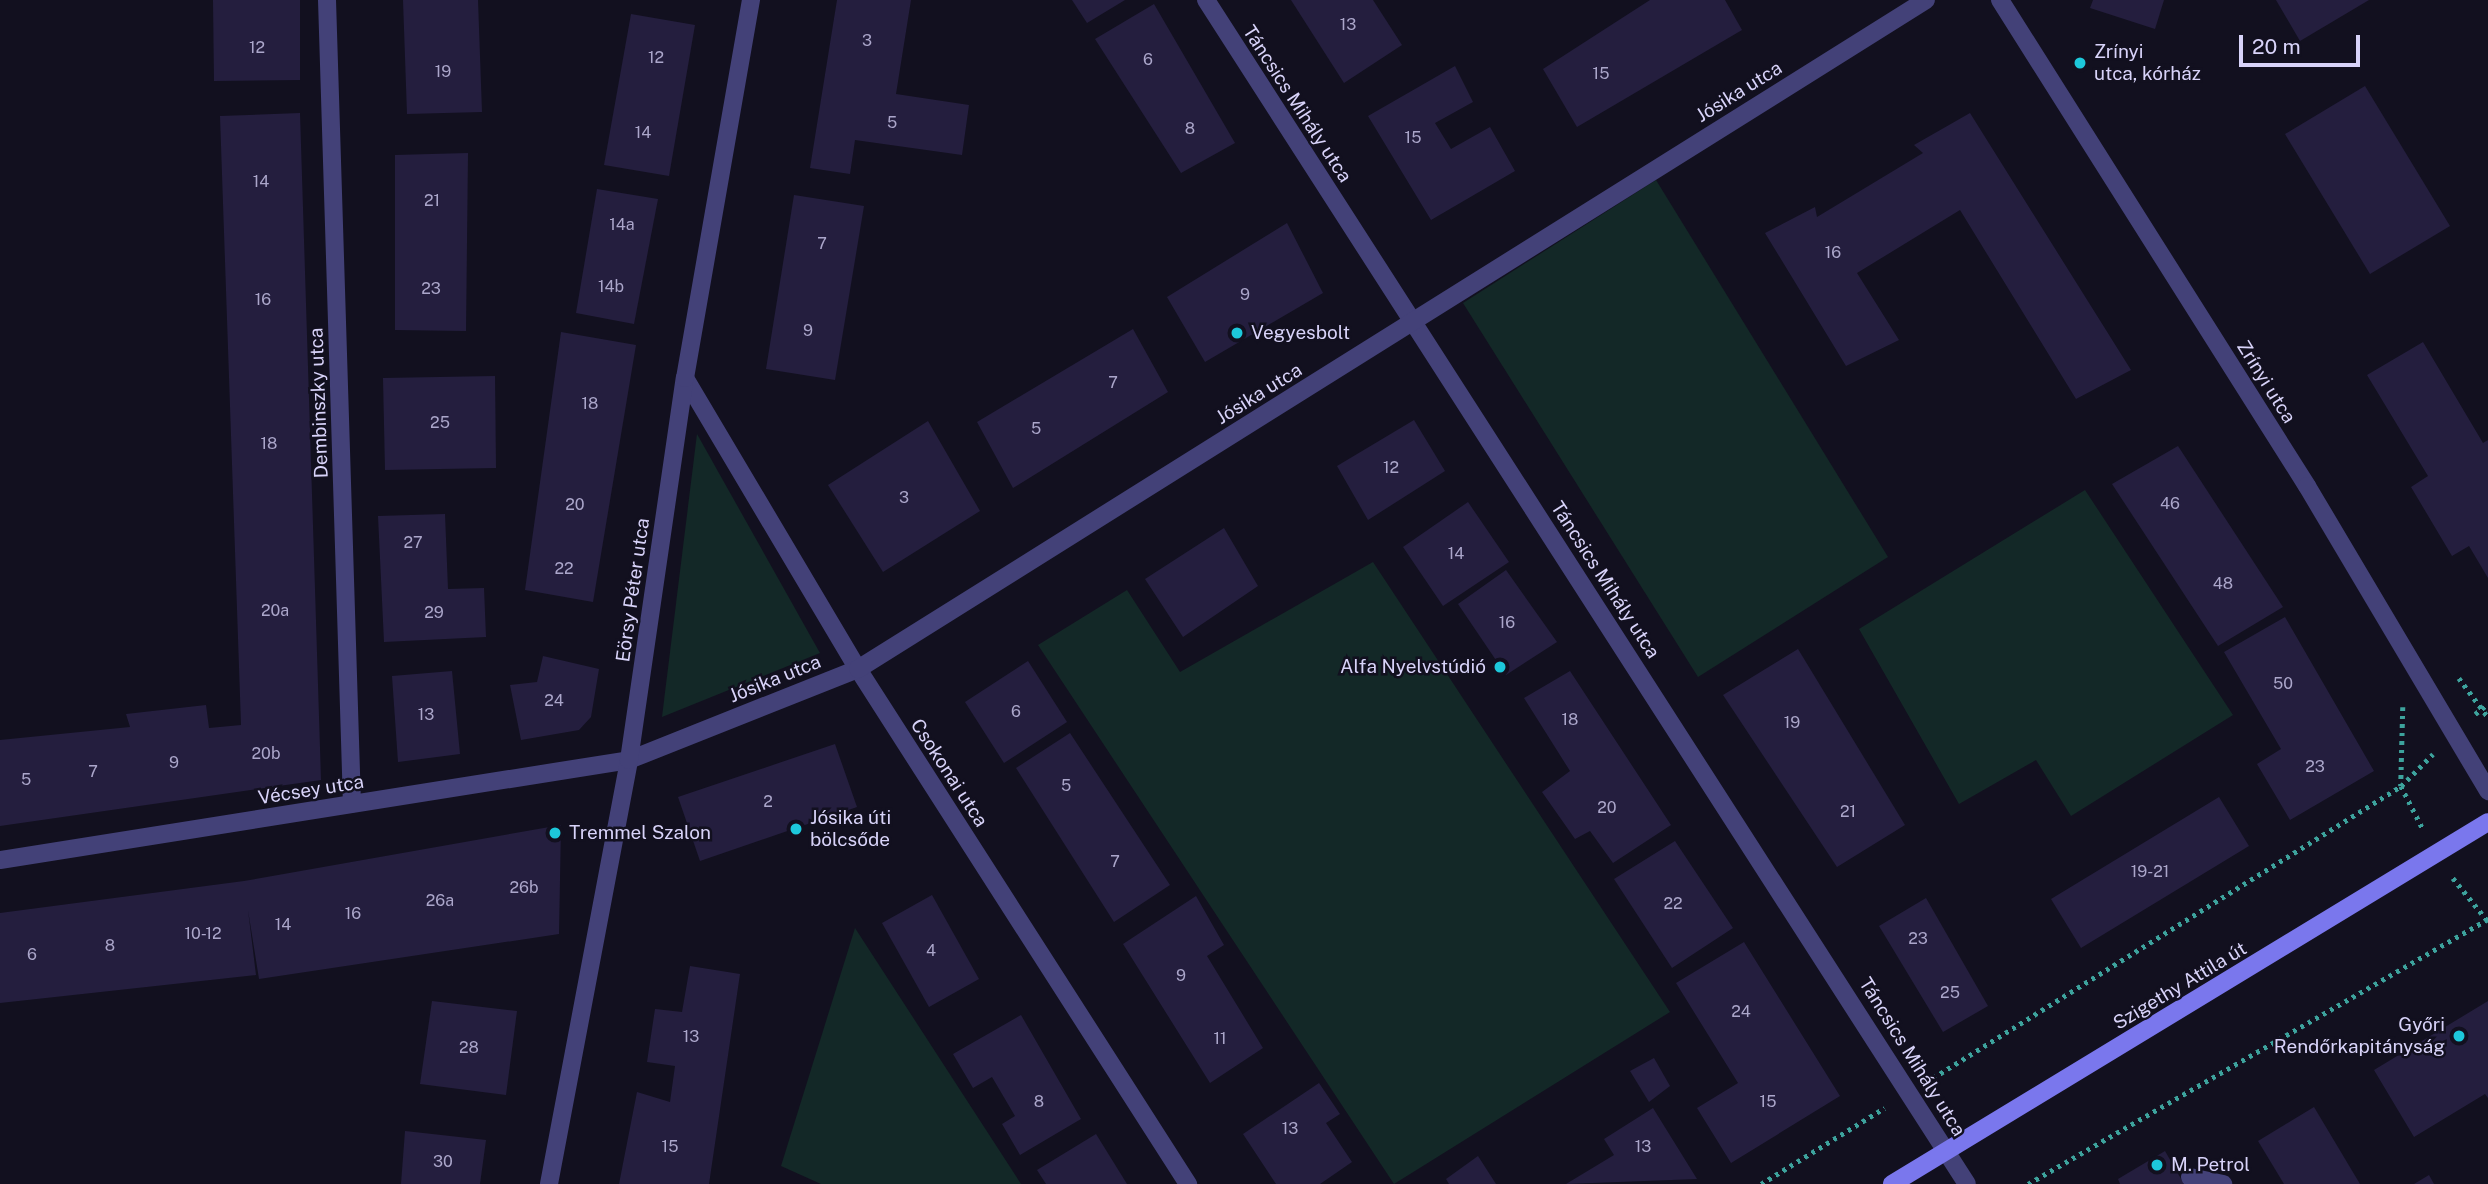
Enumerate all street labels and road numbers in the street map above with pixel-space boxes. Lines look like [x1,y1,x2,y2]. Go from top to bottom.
street label: Táncsics Mihály utca [1238,21,1356,187]
street label: Jósika utca [1692,57,1786,127]
street label: Dembinszky utca [305,327,333,479]
street label: Zrínyi utca [2232,337,2300,427]
street label: Jósika utca [1212,359,1306,429]
street label: Táncsics Mihály utca [1546,497,1664,663]
street label: Eörsy Péter utca [612,517,654,663]
street label: Jósika utca [726,650,824,708]
street label: Csokonai utca [906,715,992,831]
street label: Vécsey utca [256,770,366,810]
street label: Szigethy Attila út [2109,937,2251,1035]
street label: Táncsics Mihály utca [1854,973,1970,1141]

